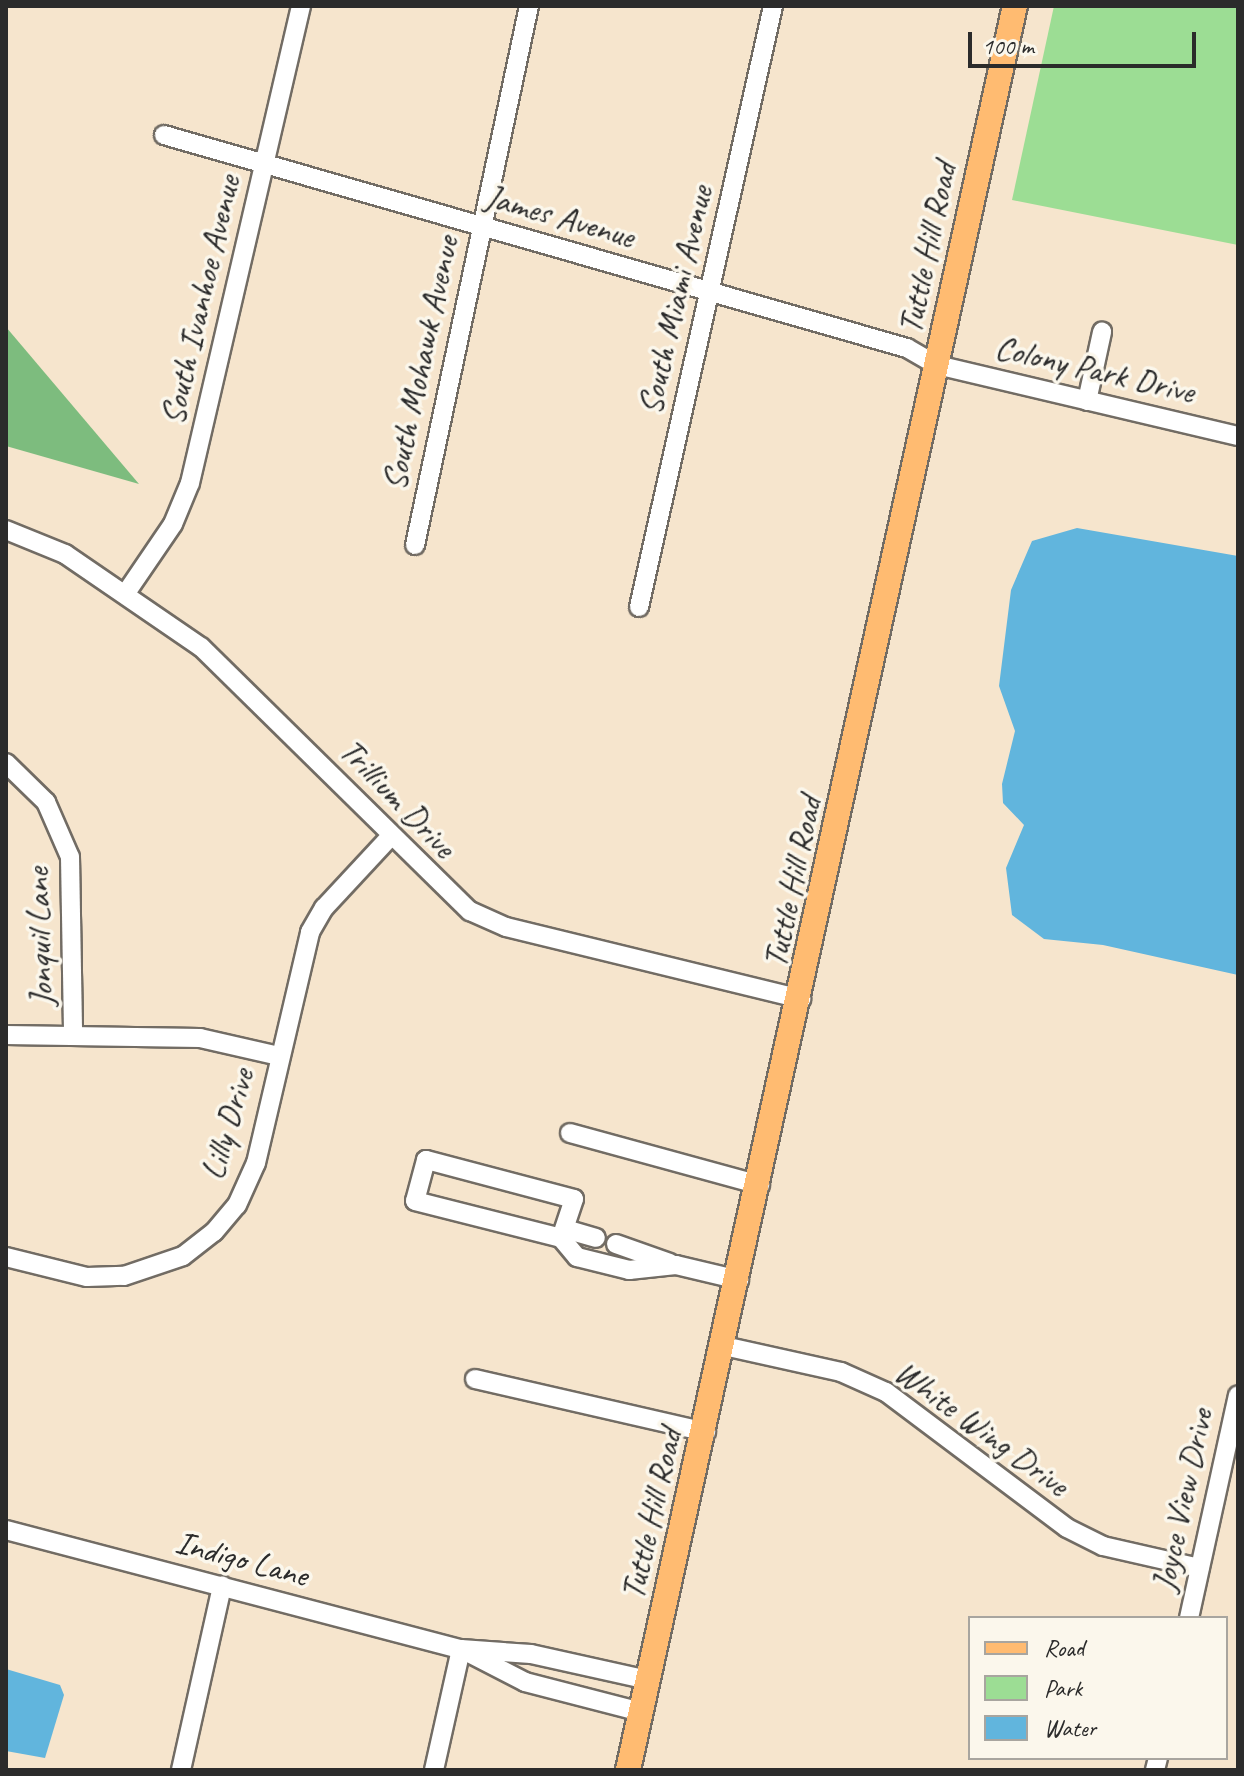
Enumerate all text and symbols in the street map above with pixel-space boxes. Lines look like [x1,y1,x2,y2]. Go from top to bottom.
scale bar [972,16,1200,66]
text: 100 m [982,31,1034,61]
street label: Tuttle Hill Road [889,158,965,338]
street label: South Ivanhoe Avenue [151,171,249,429]
street label: James Avenue [481,175,639,257]
street label: South Miami Avenue [629,182,721,418]
street label: South Mohawk Avenue [373,233,467,493]
street label: Colony Park Drive [991,326,1199,412]
street label: Trillium Drive [331,730,465,866]
street label: Tuttle Hill Road [754,792,830,972]
street label: Jonquil Lane [16,867,62,1007]
street label: Lilly Drive [192,1064,262,1184]
street label: White Wing Drive [886,1351,1078,1505]
street label: Joyce View Drive [1143,1405,1221,1595]
street label: Tuttle Hill Road [611,1424,691,1604]
street label: Indigo Lane [171,1521,313,1595]
legend [968,1616,1228,1760]
text: Road [1044,1633,1084,1663]
text: Park [1044,1673,1082,1703]
text: Water [1044,1713,1096,1743]

